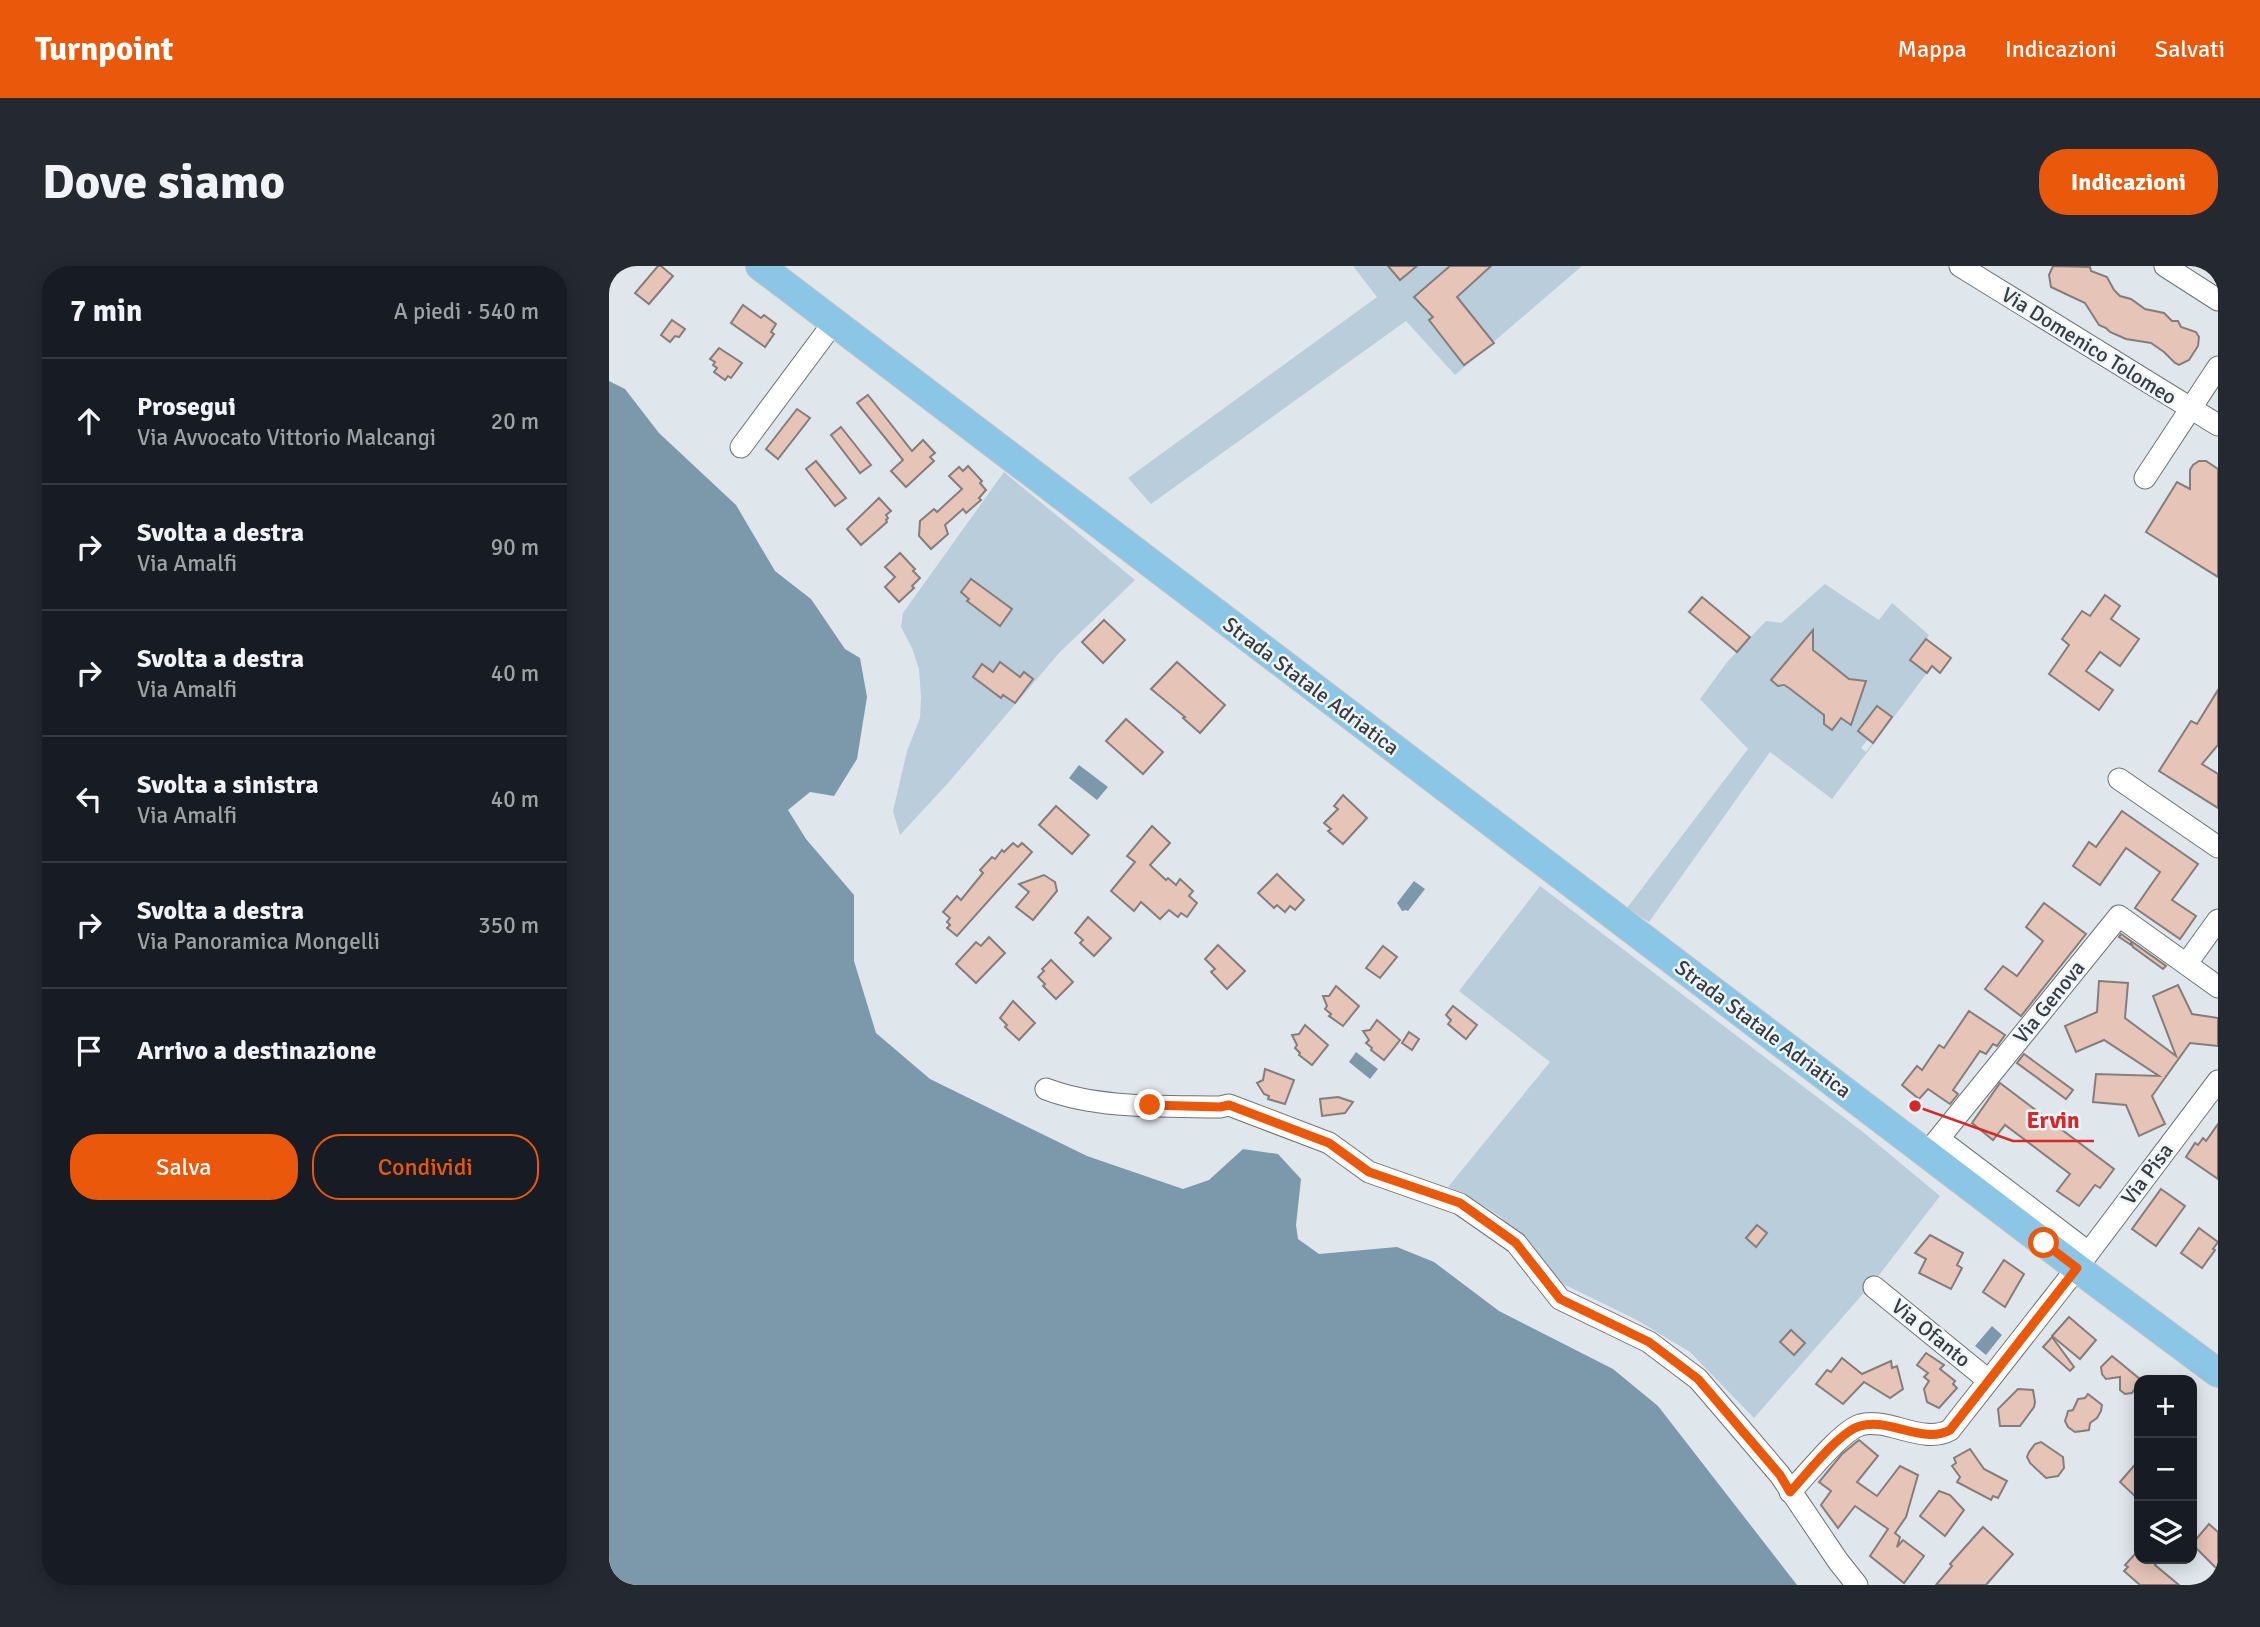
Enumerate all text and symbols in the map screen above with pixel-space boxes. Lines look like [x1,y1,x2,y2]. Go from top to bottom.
text: Turnpoint [35,29,173,70]
text: Mappa [1898,34,1967,64]
text: Indicazioni [2005,34,2117,64]
text: Salvati [2155,34,2225,64]
button: Indicazioni [2039,149,2218,215]
text: Dove siamo [42,152,285,212]
street label: Via Domenico Tolomeo [1997,282,2181,410]
text: 7 min [70,293,142,330]
text: A piedi · 540 m [394,297,539,326]
text: Prosegui [137,391,236,423]
icon: ahead [70,402,108,440]
text: 20 m [491,407,539,436]
text: Via Avvocato Vittorio Malcangi [137,423,436,452]
text: Svolta a destra [137,517,304,549]
icon: right [70,528,108,566]
text: 90 m [491,533,539,562]
text: Via Amalfi [137,549,237,578]
street label: Strada Statale Adriatica [1218,611,1404,761]
text: Svolta a destra [137,643,304,675]
icon: right [70,654,108,692]
text: 40 m [491,659,539,688]
text: Via Amalfi [137,675,237,704]
text: Svolta a sinistra [137,769,319,801]
icon: left [70,780,108,818]
text: 40 m [491,785,539,814]
text: Via Amalfi [137,801,237,830]
text: Svolta a destra [137,895,304,927]
icon: right [70,906,108,944]
text: 350 m [478,911,539,940]
text: Via Panoramica Mongelli [137,927,380,956]
street label: Strada Statale Adriatica [1670,954,1856,1104]
street label: Via Genova [2008,955,2090,1049]
icon: arrive [70,1032,108,1070]
text: Arrivo a destinazione [137,1035,377,1067]
route end [1134,1089,1165,1120]
callout: Ervin [2013,1097,2094,1141]
text: Ervin [2026,1106,2080,1135]
button: Salva [70,1134,298,1200]
button: Condividi [312,1134,539,1200]
street label: Via Pisa [2115,1138,2179,1210]
route start [2028,1227,2059,1258]
street label: Via Ofanto [1886,1293,1976,1373]
map controls [2134,1375,2197,1564]
button: + [2134,1375,2197,1438]
button: − [2134,1438,2197,1501]
button: layers [2134,1501,2197,1564]

